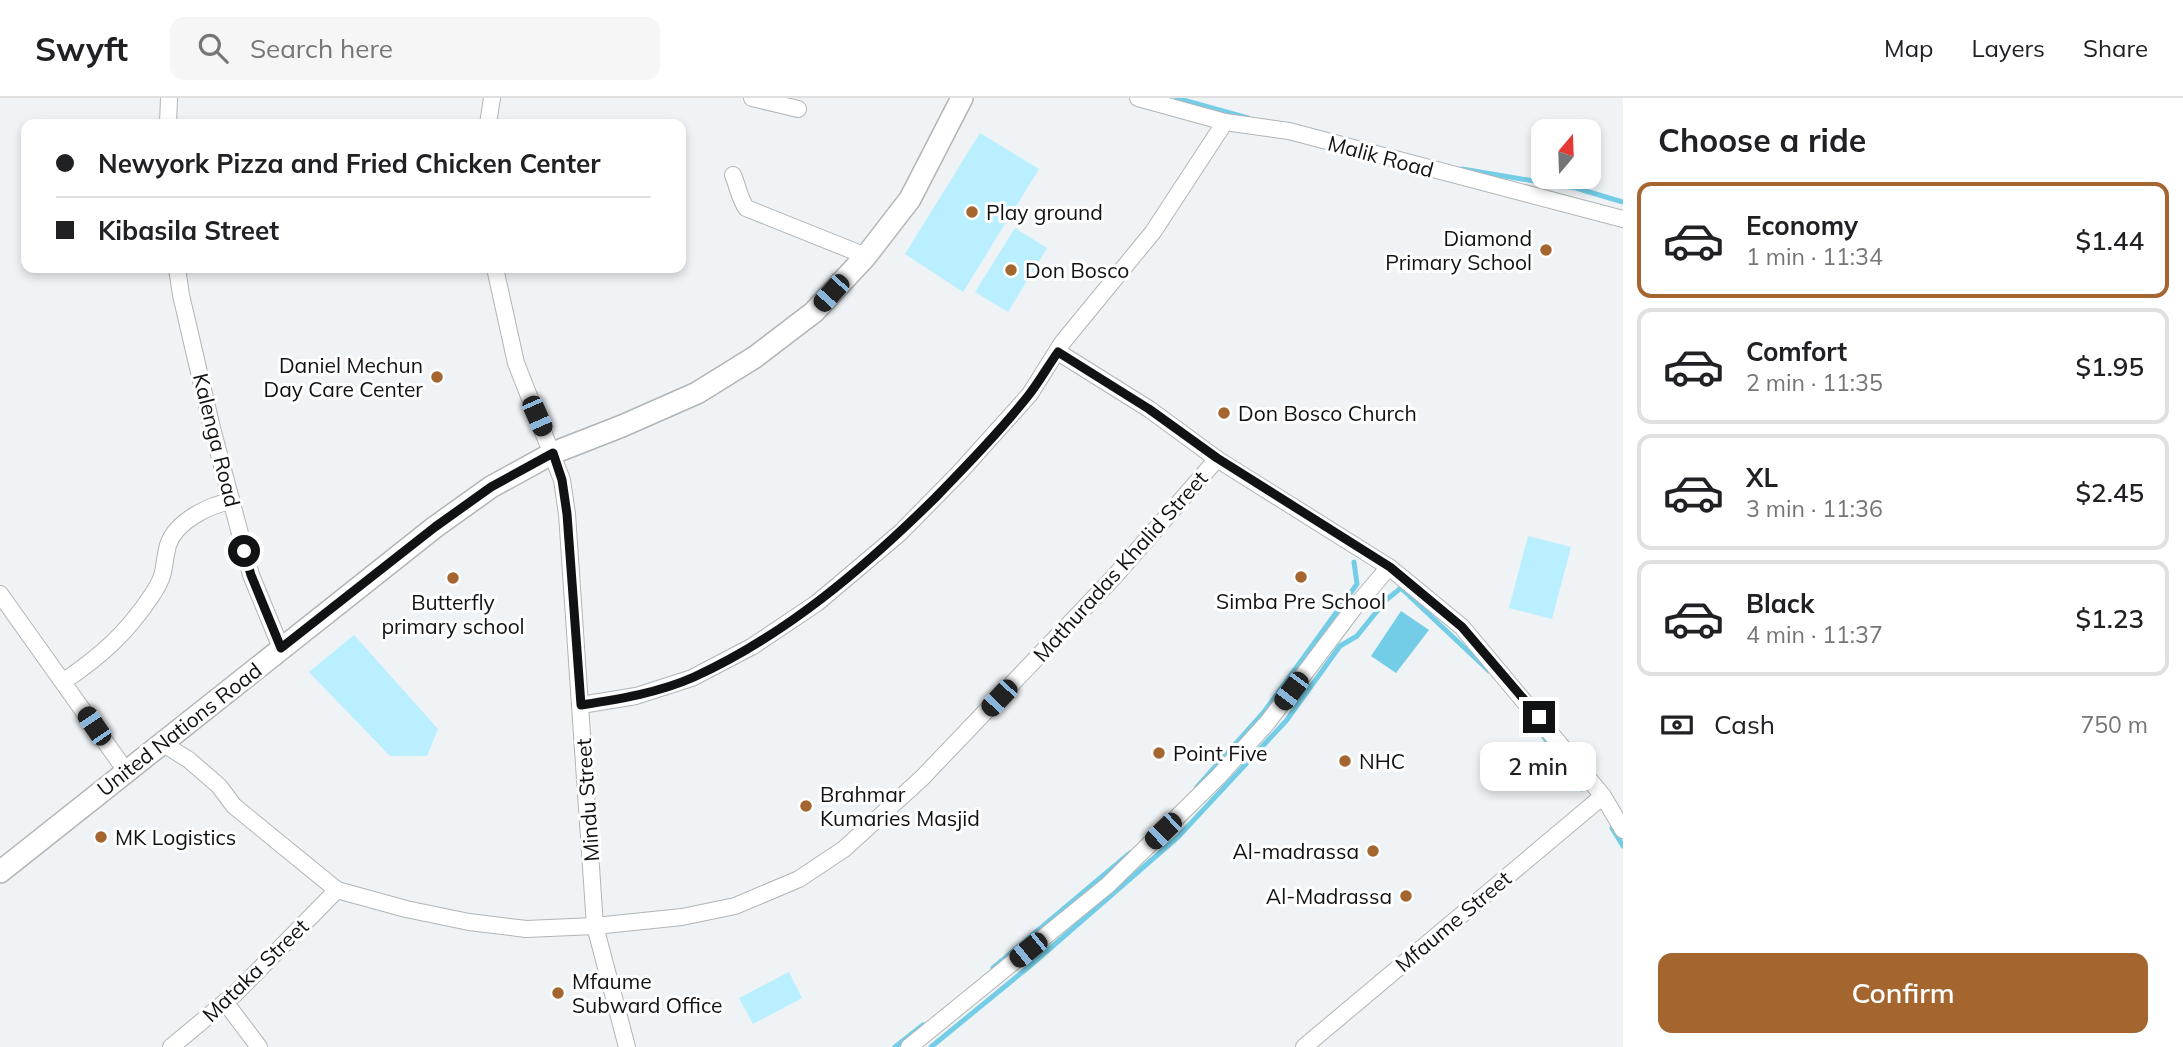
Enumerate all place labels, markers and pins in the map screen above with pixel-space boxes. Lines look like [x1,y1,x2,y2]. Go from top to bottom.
place label: Play ground [986,199,1103,225]
marker: Play ground [964,204,980,220]
place label: Diamond Primary School [1385,225,1532,275]
marker: Diamond Primary School [1538,242,1554,258]
place label: Don Bosco [1025,257,1129,283]
marker: Don Bosco [1003,262,1019,278]
place label: Daniel Mechun Day Care Center [264,352,423,402]
marker: Daniel Mechun Day Care Center [429,369,445,385]
place label: Don Bosco Church [1238,400,1417,426]
marker: Don Bosco Church [1216,405,1232,421]
marker: Simba Pre School [1293,569,1309,585]
marker: Butterfly primary school [445,570,461,586]
place label: Simba Pre School [1216,588,1386,614]
place label: Butterfly primary school [381,589,525,639]
place label: Point Five [1173,740,1268,766]
marker: Point Five [1151,745,1167,761]
place label: NHC [1359,748,1405,774]
marker: NHC [1337,753,1353,769]
place label: Brahmar Kumaries Masjid [820,781,980,831]
marker: Brahmar Kumaries Masjid [798,798,814,814]
place label: MK Logistics [115,824,236,850]
marker: MK Logistics [93,829,109,845]
place label: Al-madrassa [1232,838,1359,864]
marker: Al-madrassa [1365,843,1381,859]
place label: Al-Madrassa [1266,883,1392,909]
marker: Al-Madrassa [1398,888,1414,904]
place label: Mfaume Subward Office [572,968,723,1018]
marker: Mfaume Subward Office [550,985,566,1001]

